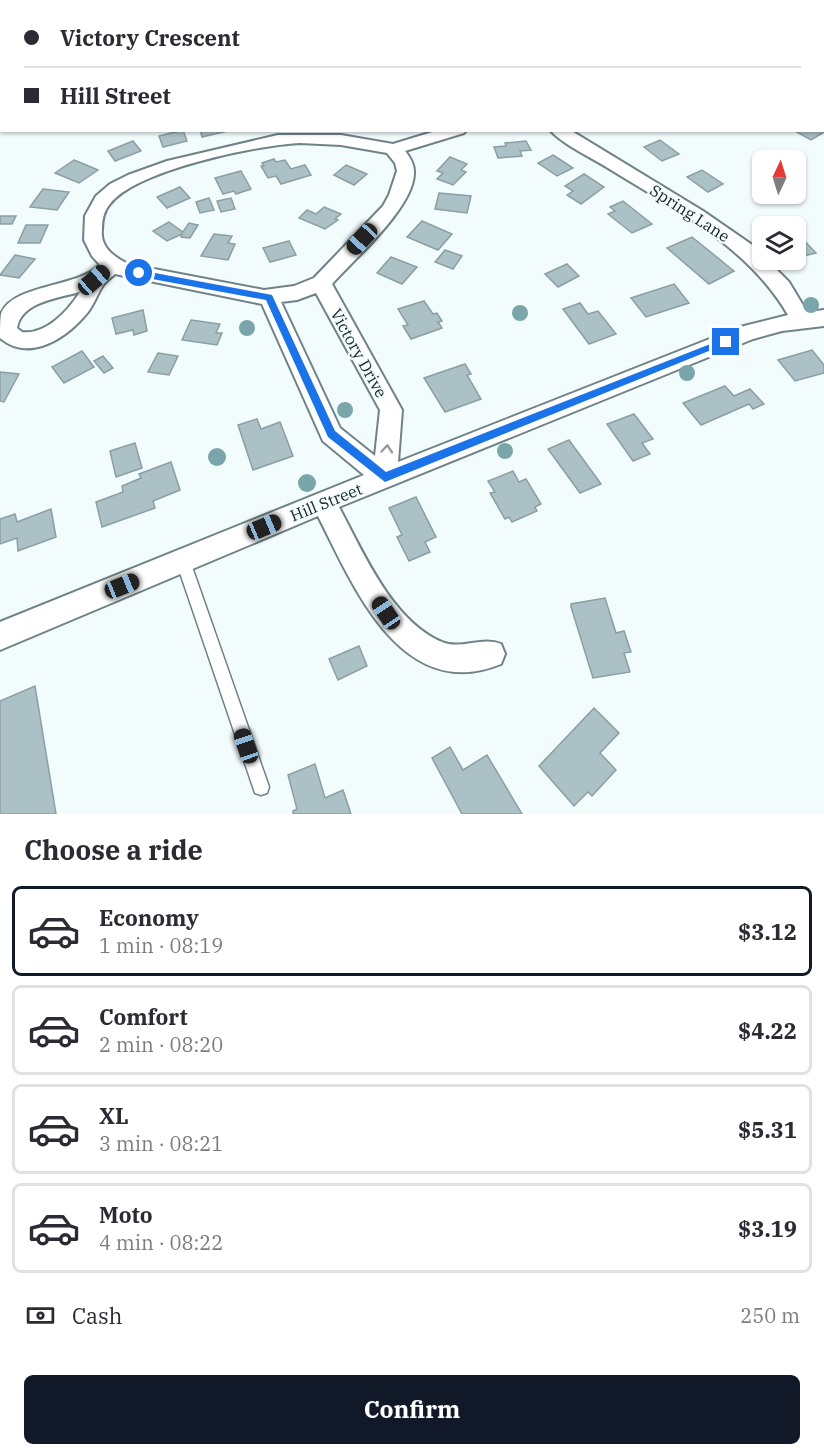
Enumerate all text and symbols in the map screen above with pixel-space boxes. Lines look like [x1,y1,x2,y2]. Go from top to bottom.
text: Victory Crescent [60,23,240,52]
text: Hill Street [60,81,171,110]
north arrow [752,150,806,204]
map controls [752,150,806,270]
street label: Spring Lane [646,180,734,246]
button: layers [752,216,806,270]
car [343,220,381,258]
route start [125,259,152,286]
car [75,261,113,299]
street label: Victory Drive [326,305,392,401]
route end [712,328,739,355]
one-way arrow [381,445,394,454]
street label: Hill Street [287,478,365,525]
car [244,512,284,542]
car [102,571,142,601]
car [368,593,404,633]
car [232,726,260,766]
text: Choose a ride [24,832,203,867]
text: Economy [99,903,199,932]
icon: car [27,904,81,958]
text: $3.12 [738,917,797,946]
text: 1 min · 08:19 [99,932,223,959]
text: Comfort [99,1002,188,1031]
icon: car [27,1003,81,1057]
text: $4.22 [738,1016,797,1045]
text: 2 min · 08:20 [99,1031,223,1058]
text: XL [99,1101,129,1130]
icon: car [27,1102,81,1156]
text: $5.31 [738,1115,797,1144]
text: 3 min · 08:21 [99,1130,223,1157]
text: Moto [99,1200,153,1229]
icon: car [27,1201,81,1255]
text: $3.19 [738,1214,797,1243]
text: 4 min · 08:22 [99,1229,223,1256]
icon: cash [24,1299,57,1332]
text: Cash [72,1301,123,1330]
text: 250 m [740,1302,800,1329]
button: Confirm [24,1375,800,1444]

